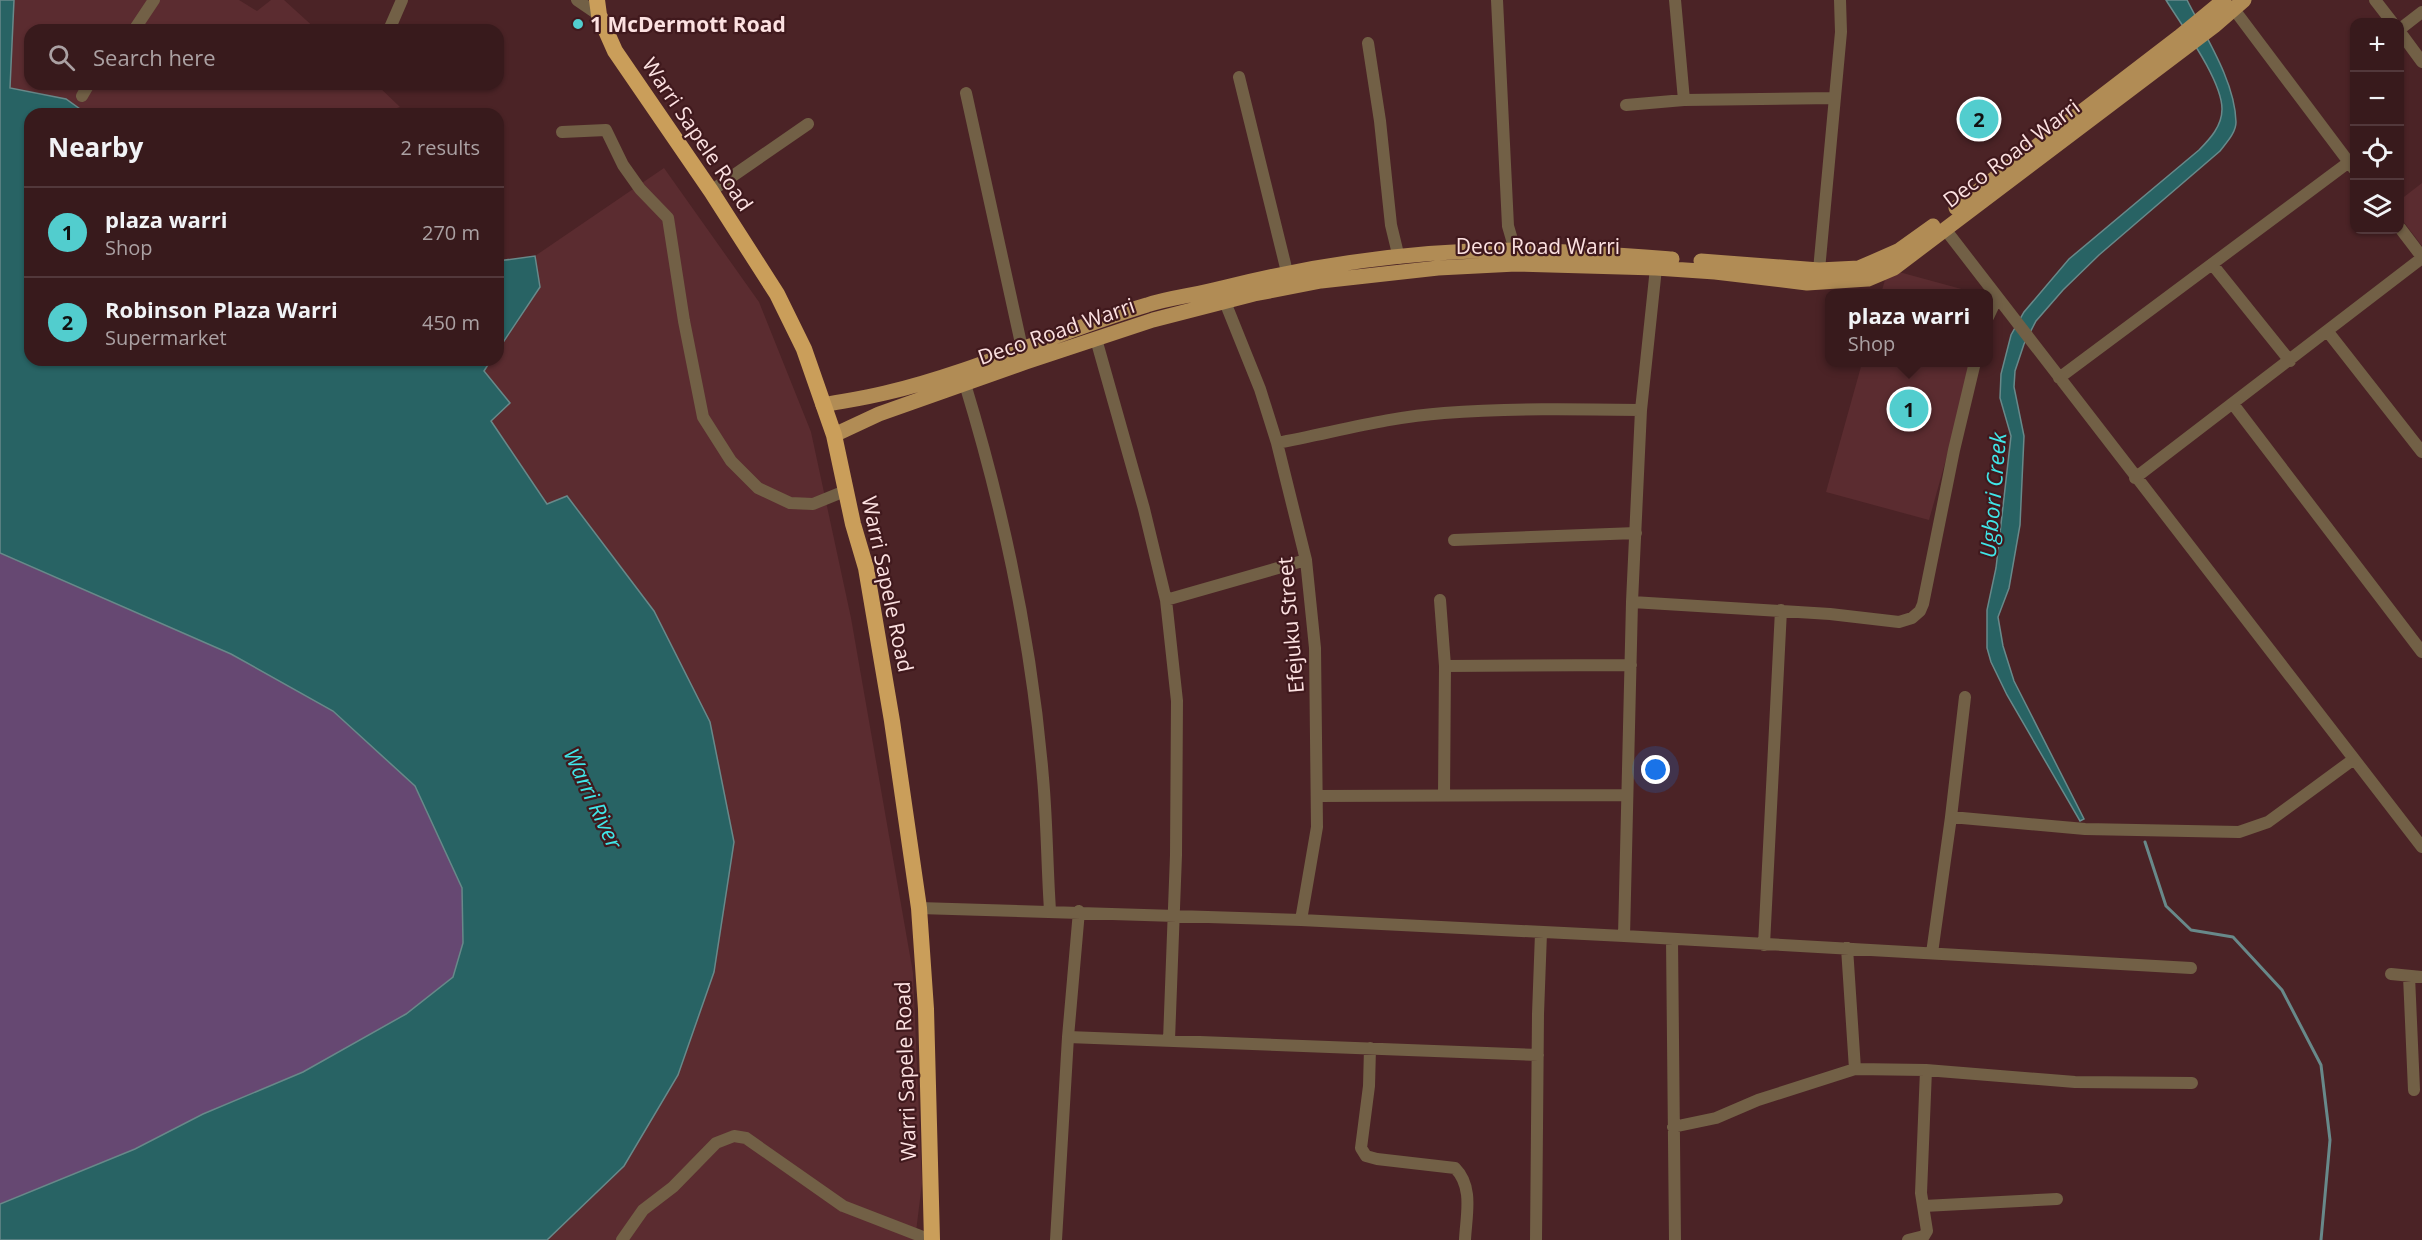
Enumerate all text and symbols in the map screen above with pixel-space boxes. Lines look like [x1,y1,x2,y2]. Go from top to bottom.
place label: 1 McDermott Road [590,10,786,38]
marker: 1 McDermott Road [571,17,585,31]
map controls [2350,18,2404,234]
button: + [2350,18,2404,72]
search box [24,24,504,90]
icon: search [45,41,78,74]
text: Search here [93,42,216,72]
street label: Warri Sapele Road [636,52,760,216]
button: − [2350,72,2404,126]
street label: Deco Road Warri [1937,92,2085,214]
pin: 2 [1960,96,1998,142]
button: locate [2350,126,2404,180]
text: Nearby [48,129,143,165]
text: 2 results [400,134,480,161]
button: layers [2350,180,2404,234]
text: plaza warri [105,204,227,234]
text: 1 [62,219,73,246]
text: 270 m [422,219,480,246]
street label: Deco Road Warri [1456,232,1620,260]
text: Shop [105,234,153,261]
popup [1825,289,1993,367]
street label: Deco Road Warri [974,291,1138,371]
text: Robinson Plaza Warri [105,294,338,324]
text: plaza warri [1848,300,1970,330]
text: 2 [62,309,73,336]
text: 450 m [422,309,480,336]
text: Supermarket [105,324,227,351]
text: Shop [1848,330,1895,357]
pin: 1 [1890,386,1928,432]
water label: Ugbori Creek [1972,430,2013,559]
street label: Warri Sapele Road [856,493,920,675]
street label: Efejuku Street [1270,556,1310,694]
water label: Warri River [558,743,631,854]
your location [1641,755,1670,784]
street label: Warri Sapele Road [888,981,922,1161]

